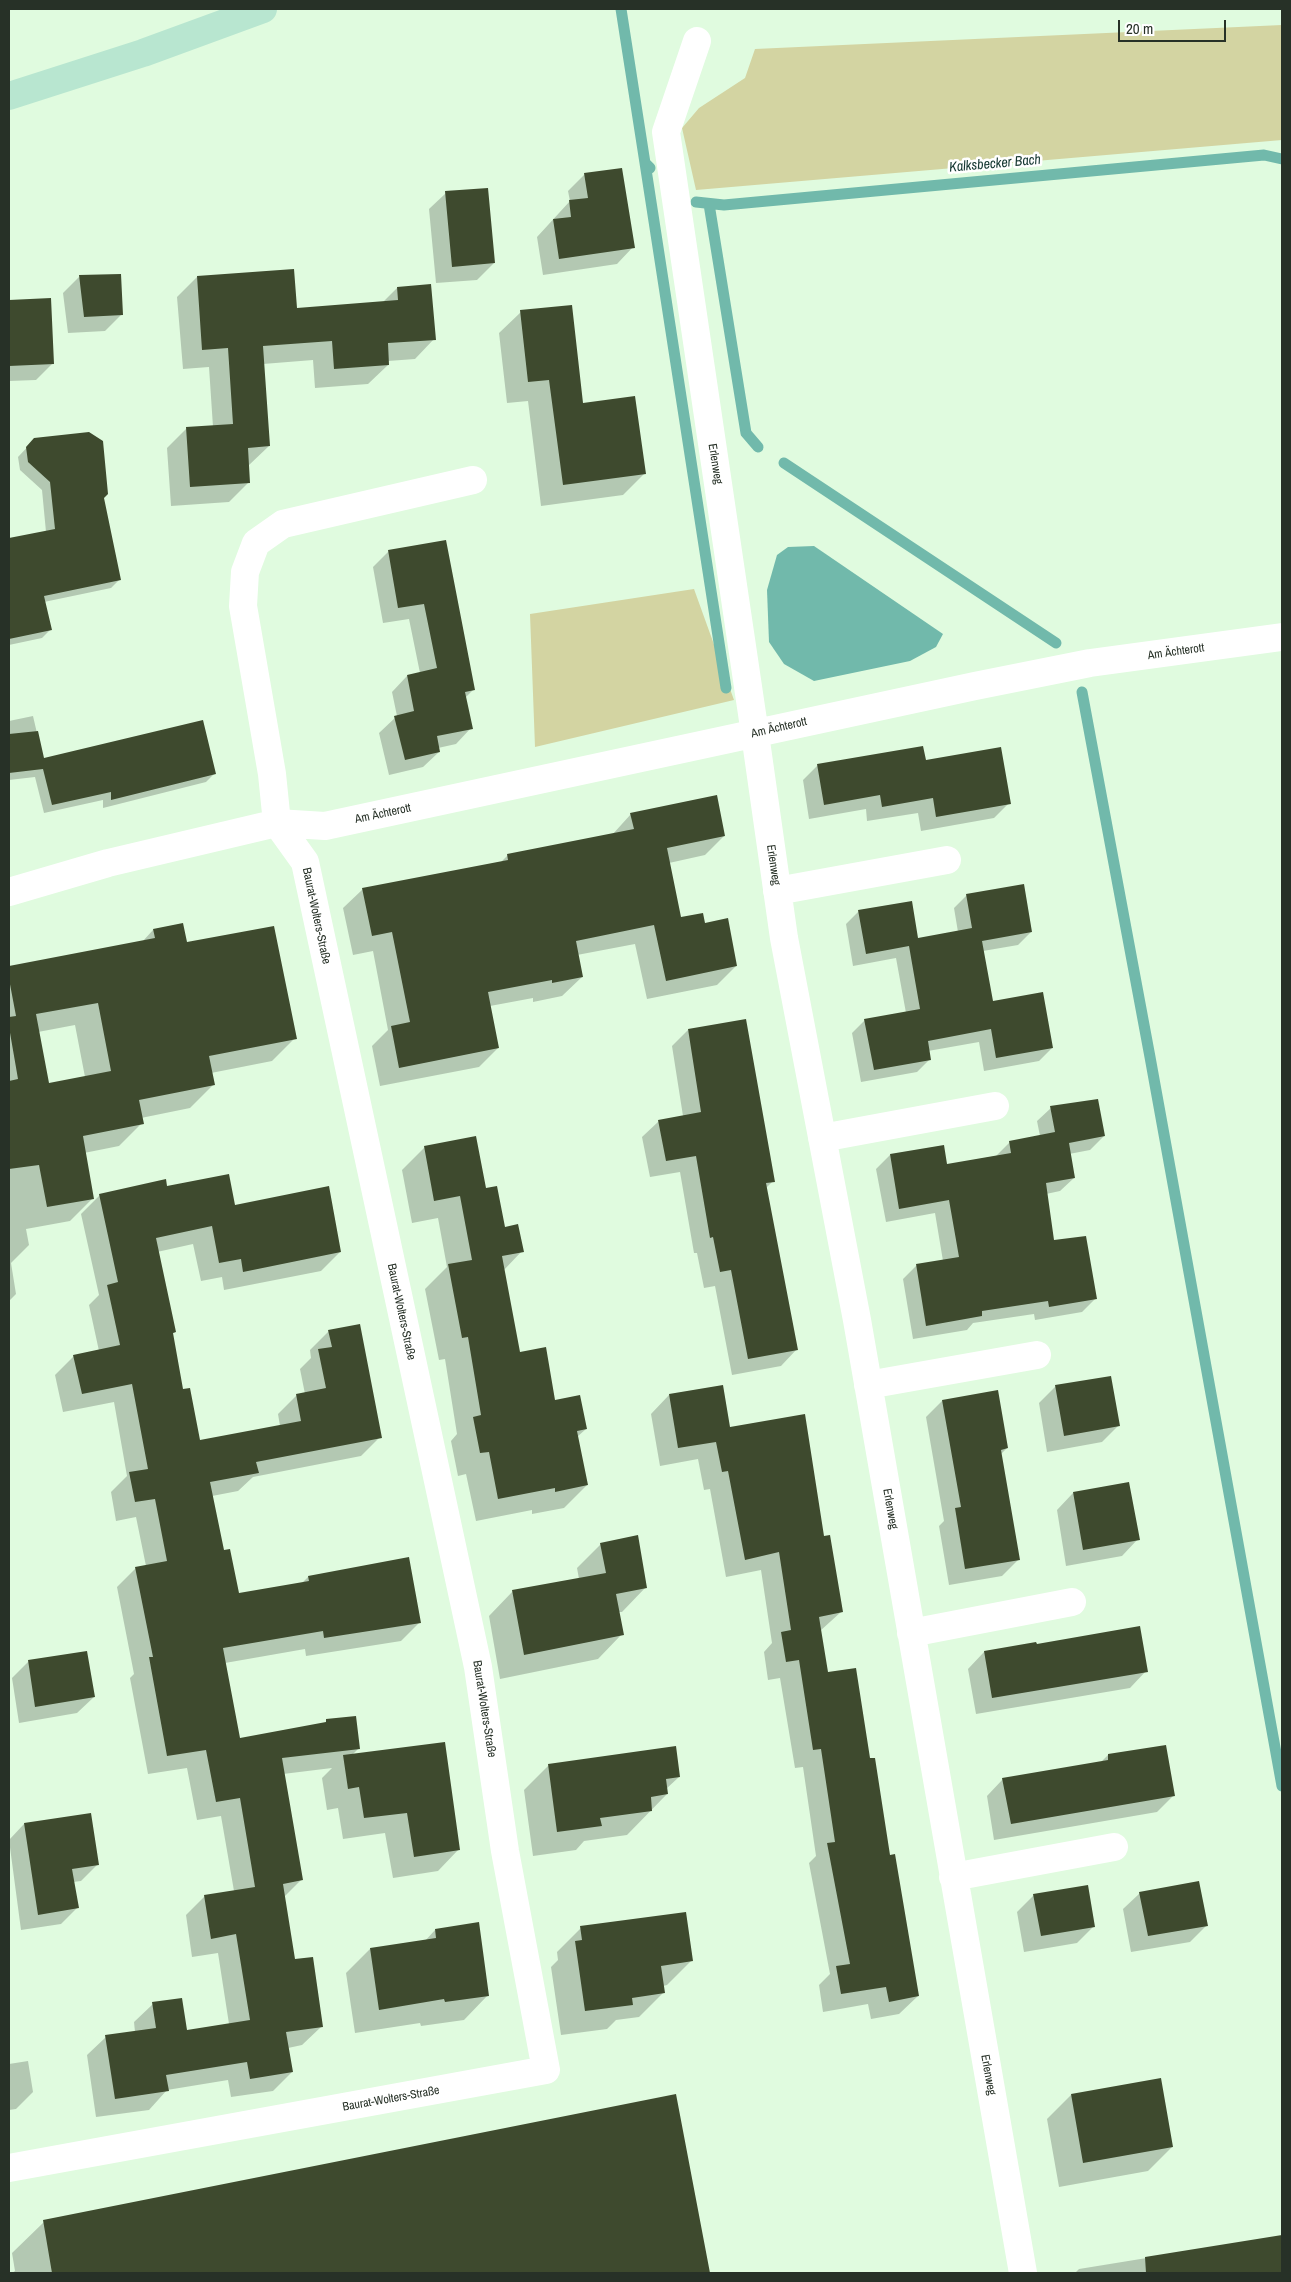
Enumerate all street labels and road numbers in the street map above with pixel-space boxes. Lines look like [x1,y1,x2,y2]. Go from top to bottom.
street label: Erlenweg [705,443,725,485]
street label: Am Ächterott [1147,641,1205,663]
street label: Am Ächterott [750,715,808,741]
street label: Am Ächterott [354,801,412,827]
street label: Erlenweg [763,844,783,886]
street label: Baurat-Wolters-Straße [299,866,333,966]
street label: Baurat-Wolters-Straße [384,1262,418,1362]
street label: Erlenweg [879,1488,901,1530]
street label: Baurat-Wolters-Straße [469,1659,499,1759]
street label: Erlenweg [977,2054,999,2096]
street label: Baurat-Wolters-Straße [341,2083,441,2115]

